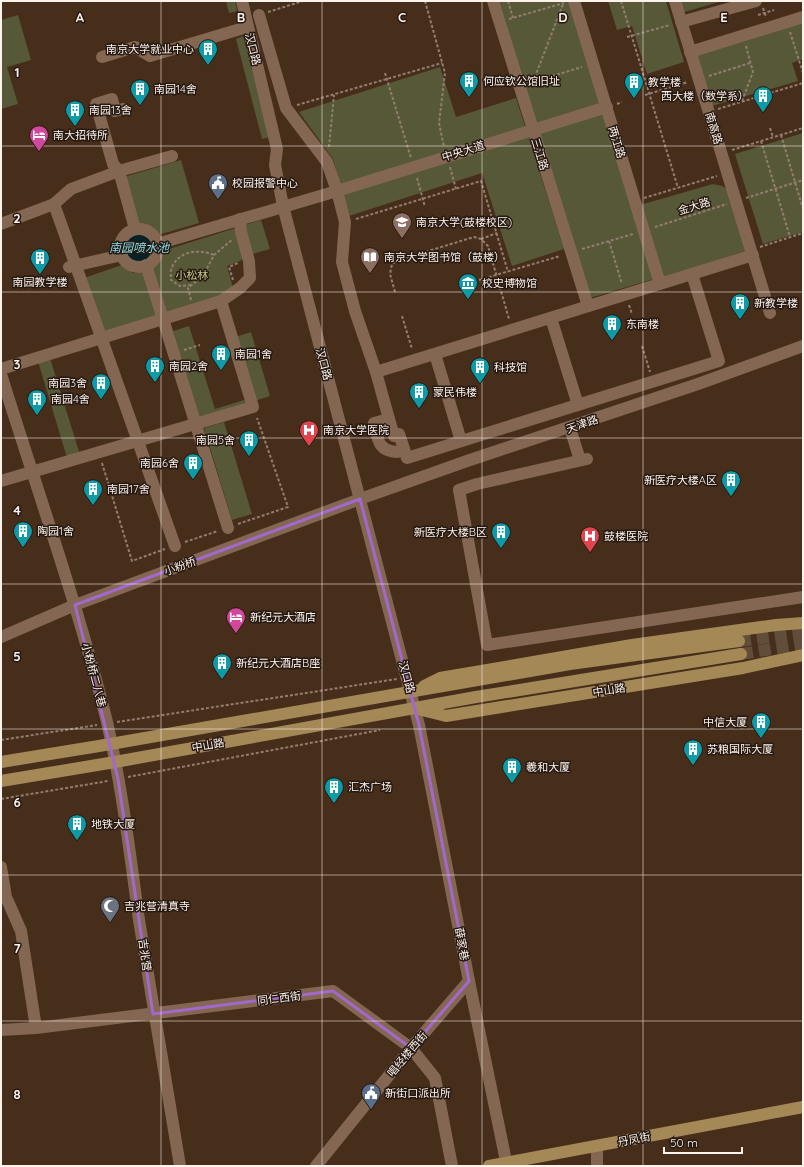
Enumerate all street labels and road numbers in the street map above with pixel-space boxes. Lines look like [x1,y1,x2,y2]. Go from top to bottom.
street label: 汉口路 [242,31,264,67]
street label: 南高路 [702,110,726,146]
street label: 两江路 [605,124,629,160]
street label: 三江路 [528,136,552,172]
street label: 中央大道 [440,138,486,164]
street label: 金大路 [676,194,712,218]
street label: 汉口路 [313,346,335,382]
street label: 天津路 [564,412,600,436]
street label: 小粉桥 [162,554,198,578]
street label: 小粉桥二八巷 [79,641,109,709]
street label: 汉口路 [396,659,418,695]
street label: 中山路 [592,681,626,699]
street label: 中山路 [191,735,225,755]
street label: 薛家巷 [452,926,472,962]
street label: 吉兆营 [136,938,154,972]
street label: 同仁西街 [256,988,302,1008]
street label: 唱经楼西街 [384,1028,430,1080]
street label: 丹凤街 [616,1129,652,1149]

